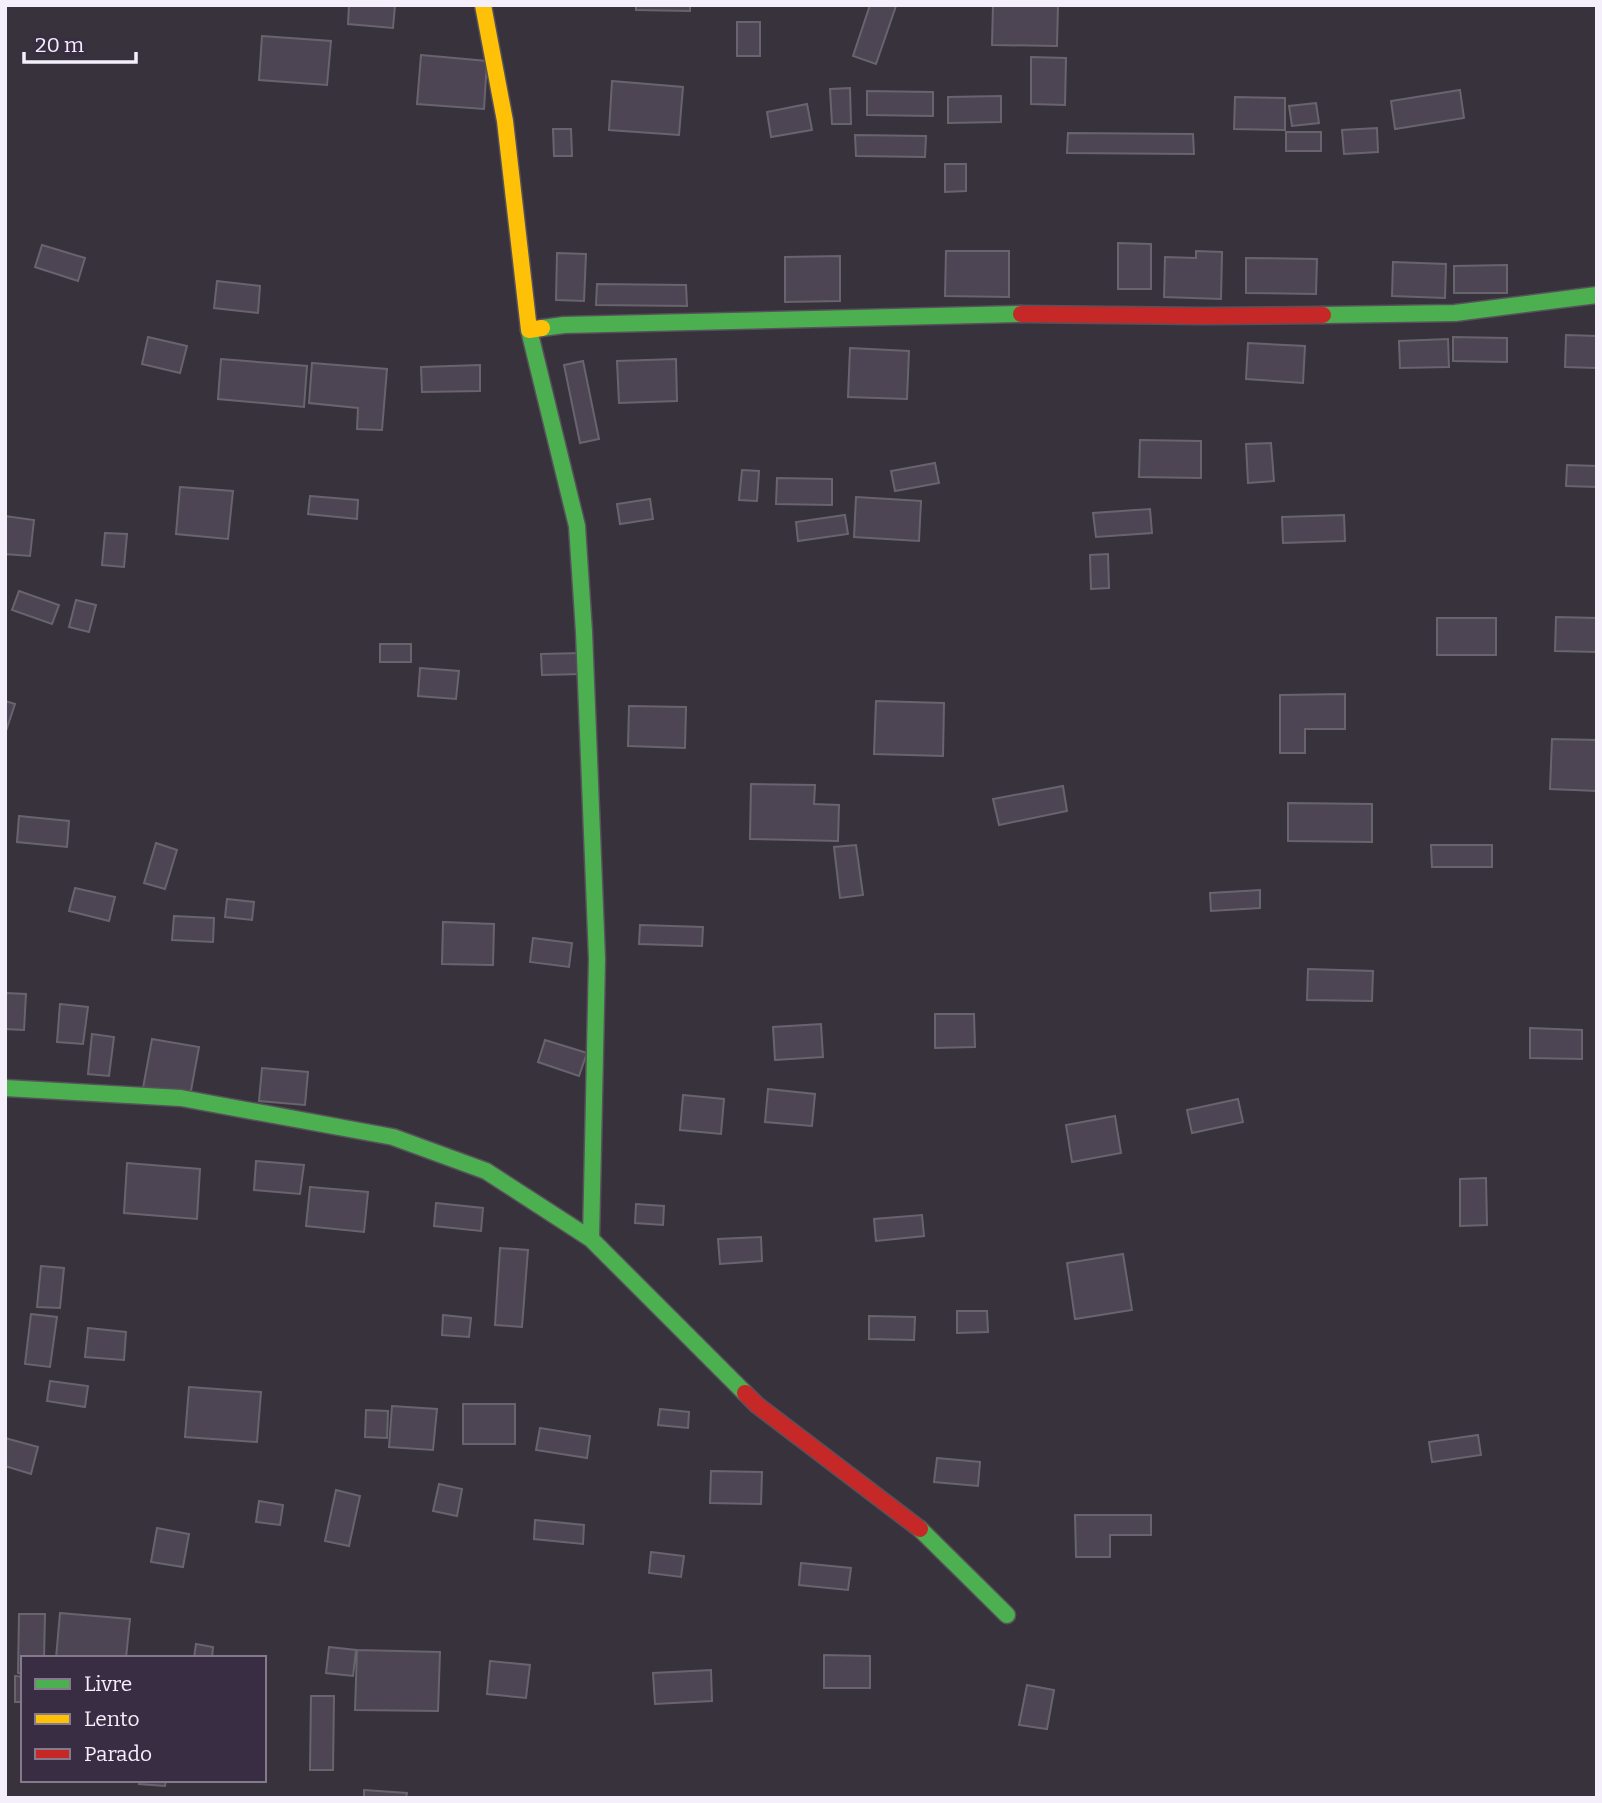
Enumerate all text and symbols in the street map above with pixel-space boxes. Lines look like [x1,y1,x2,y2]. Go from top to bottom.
scale bar [24,21,136,65]
text: 20 m [35,32,84,58]
legend [21,1656,266,1782]
text: Livre [84,1671,132,1697]
text: Lento [84,1706,140,1732]
text: Parado [84,1741,152,1767]

